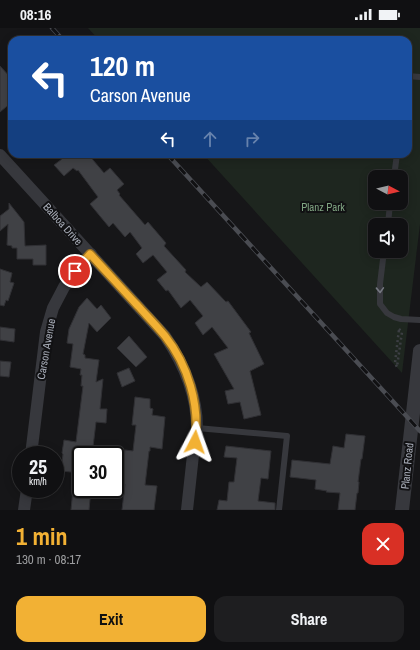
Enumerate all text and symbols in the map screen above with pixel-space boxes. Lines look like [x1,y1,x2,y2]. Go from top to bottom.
text: 08:16 [20,4,51,25]
text: 120 m [90,47,155,85]
icon: left [24,52,76,104]
text: Carson Avenue [90,83,191,108]
icon: left [157,128,179,150]
icon: ahead [199,128,221,150]
icon: right [241,128,263,150]
north arrow [368,170,408,210]
map controls [368,170,408,258]
street label: Balboa Drive [40,200,86,248]
park label: Planz Park [301,200,345,214]
button: sound [368,218,408,258]
pin [58,254,92,288]
icon: arrive [64,260,86,282]
one-way arrow [376,287,384,293]
street label: Carson Avenue [34,317,58,381]
position arrow [174,421,216,463]
street label: Planz Road [398,442,416,490]
speed limit sign: 30 [72,446,124,498]
text: 25 [29,453,47,480]
text: km/h [29,475,47,488]
text: 1 min [16,520,67,552]
button: close [362,523,404,565]
text: 130 m · 08:17 [16,551,81,568]
button: Exit [16,596,206,642]
button: Share [214,596,404,642]

